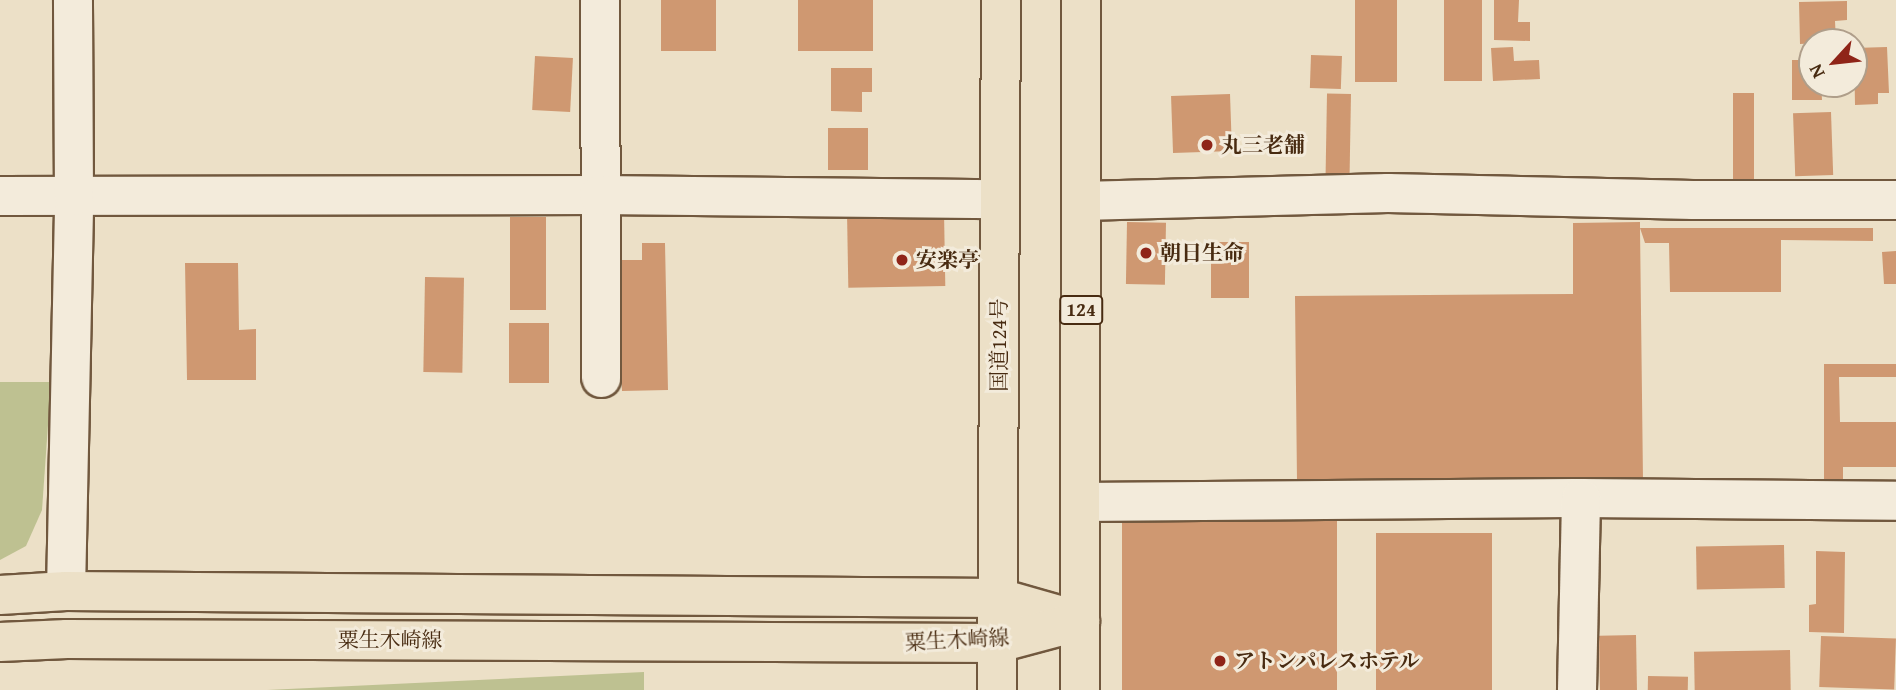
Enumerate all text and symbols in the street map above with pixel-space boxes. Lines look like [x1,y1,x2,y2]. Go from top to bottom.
north arrow [1798,28,1868,98]
text: N [1801,60,1831,84]
place label: 丸三老舗 [1221,132,1305,158]
marker: 丸三老舗 [1199,137,1215,153]
place label: 朝日生命 [1160,240,1244,266]
marker: 朝日生命 [1138,245,1154,261]
place label: 安楽亭 [916,247,979,273]
marker: 安楽亭 [894,252,910,268]
road number: 124 [1058,294,1104,326]
street label: 国道124号 [986,298,1012,392]
street label: 粟生木崎線 [904,625,1010,655]
street label: 粟生木崎線 [338,627,442,653]
place label: アトンパレスホテル [1234,648,1423,674]
marker: アトンパレスホテル [1212,653,1228,669]

